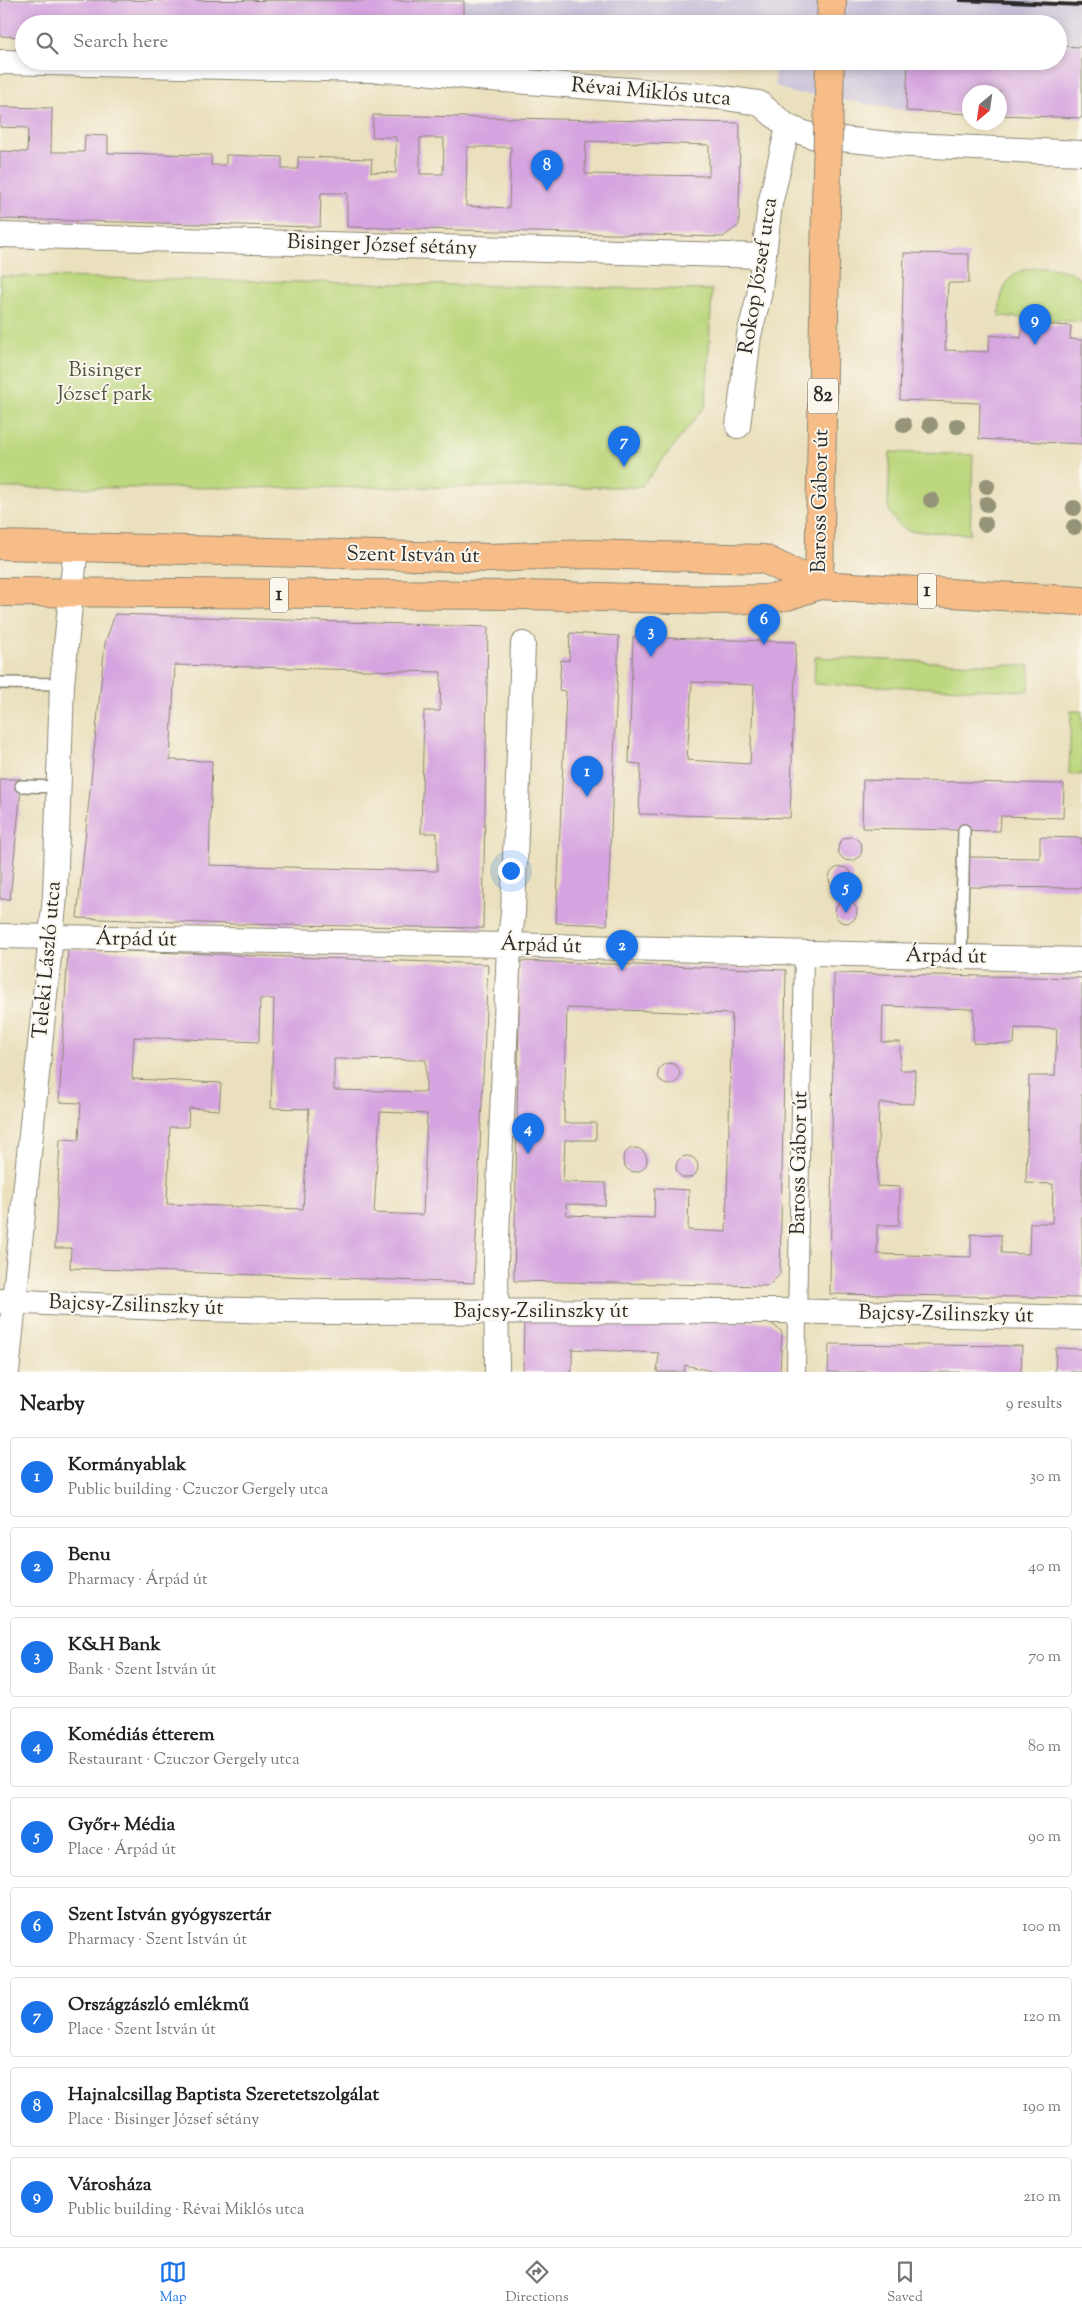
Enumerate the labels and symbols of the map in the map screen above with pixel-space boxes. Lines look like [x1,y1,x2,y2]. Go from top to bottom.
street label: Révai Miklós utca [570,71,732,115]
north arrow [962,85,1007,130]
pin: 8 [531,150,563,191]
street label: Rokop József utca [732,195,786,356]
street label: Bisinger József sétány [286,228,478,264]
pin: 9 [1019,304,1051,345]
park label: Bisinger József park [56,356,153,410]
road number: 82 [808,378,838,414]
pin: 7 [608,426,640,467]
street label: Baross Gábor út [805,429,837,573]
street label: Szent István út [346,540,480,572]
road number: 1 [918,574,936,608]
road number: 1 [270,578,288,612]
pin: 6 [748,604,780,645]
pin: 3 [635,616,667,657]
pin: 1 [571,756,603,797]
your location [498,858,524,884]
pin: 5 [830,872,862,913]
street label: Teleki László utca [26,879,70,1040]
street label: Árpád út [95,924,177,956]
street label: Árpád út [500,930,582,962]
pin: 2 [606,930,638,971]
street label: Árpád út [905,941,987,973]
street label: Baross Gábor út [784,1091,816,1235]
pin: 4 [512,1113,544,1154]
street label: Bajcsy-Zsilinszky út [48,1288,224,1324]
street label: Bajcsy-Zsilinszky út [453,1297,629,1327]
street label: Bajcsy-Zsilinszky út [858,1298,1034,1332]

